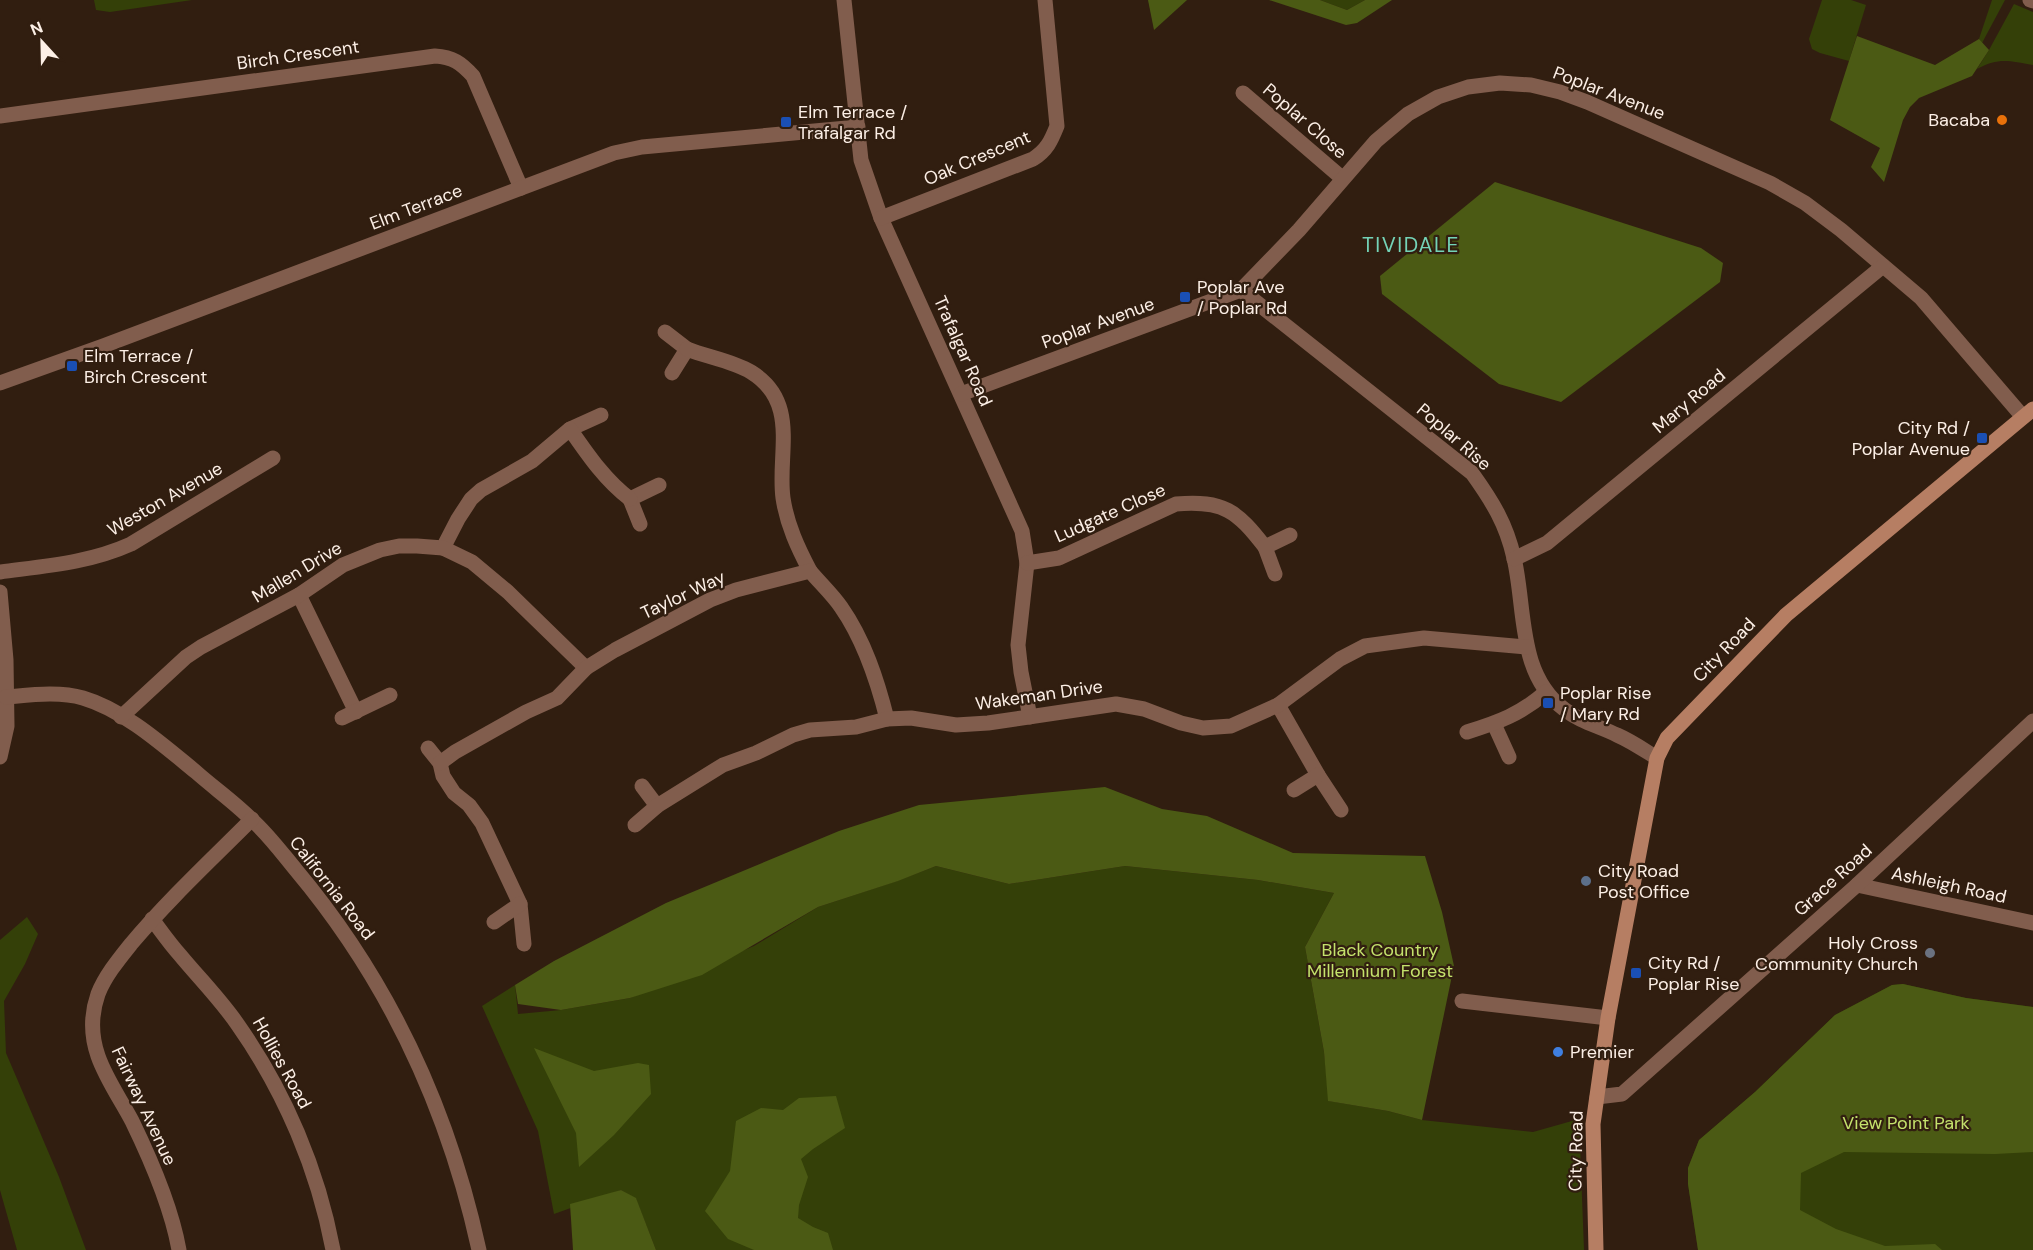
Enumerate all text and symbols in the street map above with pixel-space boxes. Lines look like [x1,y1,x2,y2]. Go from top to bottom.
north arrow [12,12,72,72]
text: N [27,17,46,40]
street label: Birch Crescent [235,35,361,75]
street label: Poplar Avenue [1549,61,1669,125]
street label: Poplar Close [1258,78,1352,164]
place label: Elm Terrace / Trafalgar Rd [798,100,907,145]
place label: Bacaba [1928,108,1990,132]
marker: Bacaba [1995,113,2009,127]
marker: Elm Terrace / Trafalgar Rd [779,115,793,129]
street label: Oak Crescent [920,125,1034,191]
street label: Elm Terrace [366,178,466,236]
district label: TIVIDALE [1362,231,1460,259]
place label: Poplar Ave / Poplar Rd [1197,275,1287,320]
marker: Poplar Ave / Poplar Rd [1178,290,1192,304]
street label: Poplar Avenue [1038,291,1158,355]
street label: Trafalgar Road [928,292,998,410]
place label: Elm Terrace / Birch Crescent [84,344,207,389]
marker: Elm Terrace / Birch Crescent [65,359,79,373]
street label: Mary Road [1647,363,1731,439]
street label: Poplar Rise [1412,398,1496,476]
place label: City Rd / Poplar Avenue [1852,416,1970,461]
marker: City Rd / Poplar Avenue [1975,431,1989,445]
street label: Weston Avenue [103,456,227,542]
street label: Ludgate Close [1051,478,1169,548]
street label: Mallen Drive [248,536,346,608]
street label: Taylor Way [637,565,729,625]
street label: City Road [1687,613,1761,687]
street label: Wakeman Drive [974,674,1104,716]
place label: Poplar Rise / Mary Rd [1560,681,1651,726]
marker: Poplar Rise / Mary Rd [1541,696,1555,710]
street label: California Road [284,831,380,945]
street label: Grace Road [1789,839,1877,921]
place label: City Road Post Office [1598,859,1690,904]
street label: Ashleigh Road [1889,861,2009,909]
marker: City Road Post Office [1579,874,1593,888]
place label: Holy Cross Community Church [1755,931,1918,976]
park label: Black Country Millennium Forest [1307,938,1453,983]
marker: Holy Cross Community Church [1923,946,1937,960]
place label: City Rd / Poplar Rise [1648,951,1739,996]
marker: City Rd / Poplar Rise [1629,966,1643,980]
street label: Hollies Road [247,1013,317,1113]
place label: Premier [1570,1040,1635,1064]
street label: Fairway Avenue [106,1043,182,1169]
marker: Premier [1551,1045,1565,1059]
street label: City Road [1563,1110,1589,1192]
park label: View Point Park [1842,1111,1970,1135]

